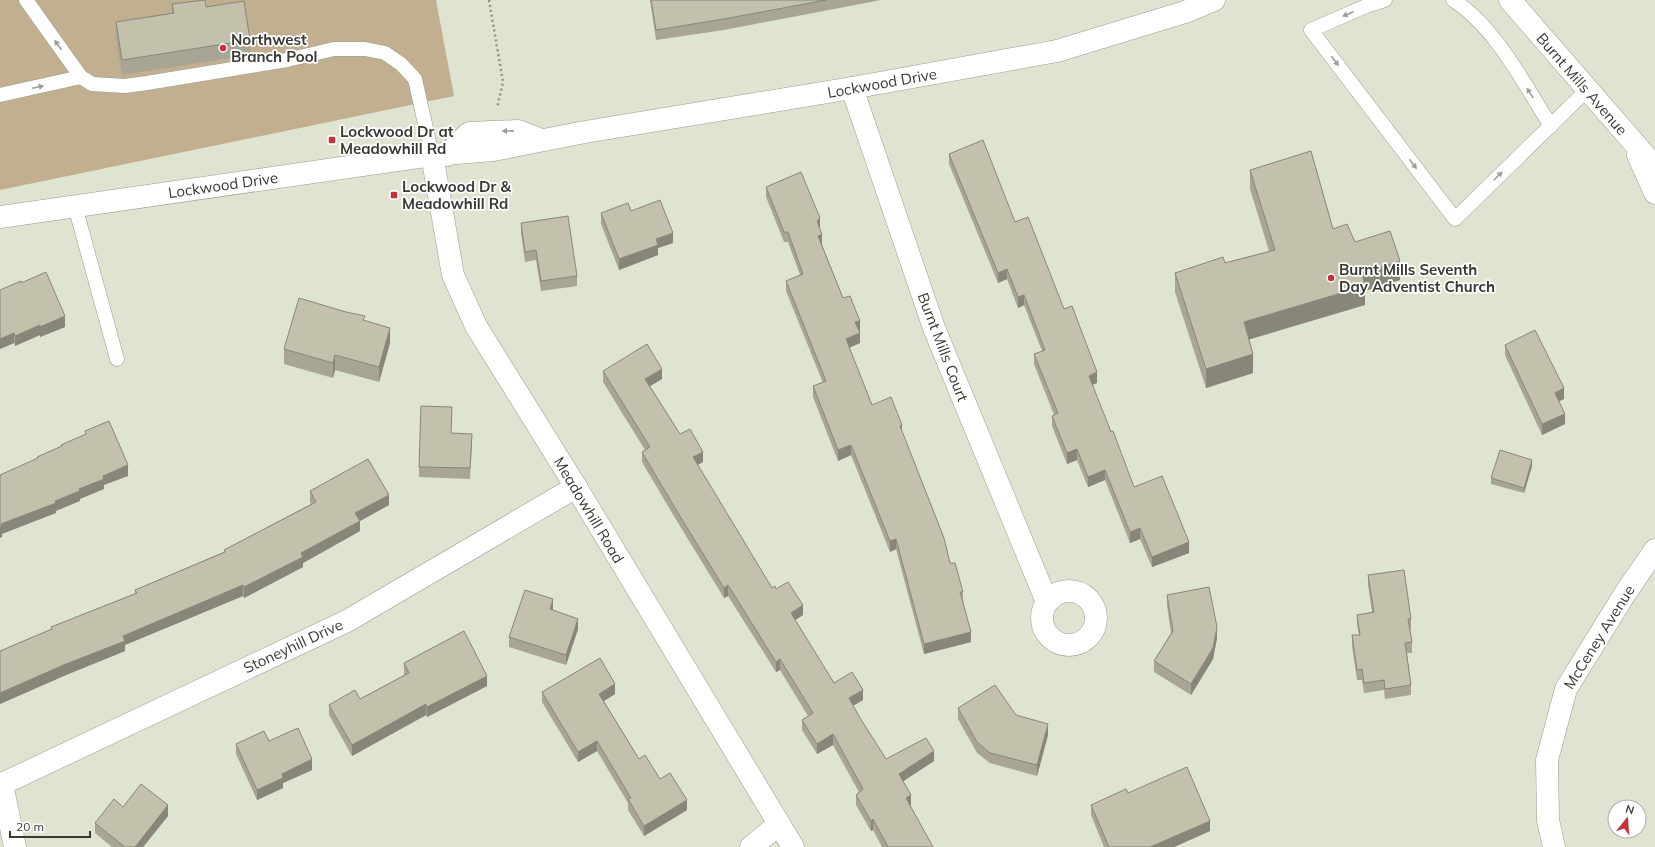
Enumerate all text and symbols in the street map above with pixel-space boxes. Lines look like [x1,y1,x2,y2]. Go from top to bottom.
one-way arrow [1343,11,1354,17]
street label: Burnt Mills Avenue [1532,29,1632,139]
place label: Northwest Branch Pool [231,30,318,66]
one-way arrow [54,40,62,51]
marker: Northwest Branch Pool [218,43,228,53]
one-way arrow [1331,55,1339,66]
street label: Lockwood Drive [826,64,938,102]
one-way arrow [32,83,44,89]
one-way arrow [1526,87,1533,99]
place label: Lockwood Dr at Meadowhill Rd [340,122,454,158]
one-way arrow [501,128,514,134]
marker: Lockwood Dr at Meadowhill Rd [327,135,337,145]
one-way arrow [1409,159,1418,170]
street label: Lockwood Drive [167,168,279,202]
one-way arrow [1494,171,1503,181]
place label: Lockwood Dr & Meadowhill Rd [402,177,511,213]
marker: Lockwood Dr & Meadowhill Rd [389,190,399,200]
place label: Burnt Mills Seventh Day Adventist Church [1339,260,1495,296]
marker: Burnt Mills Seventh Day Adventist Church [1326,273,1336,283]
street label: Burnt Mills Court [913,290,973,404]
street label: Meadowhill Road [550,453,628,567]
street label: McCeney Avenue [1559,581,1639,693]
street label: Stoneyhill Drive [240,615,346,677]
north arrow [1607,799,1647,839]
text: N [1624,802,1636,817]
scale bar [10,813,90,839]
text: 20 m [16,819,44,834]

